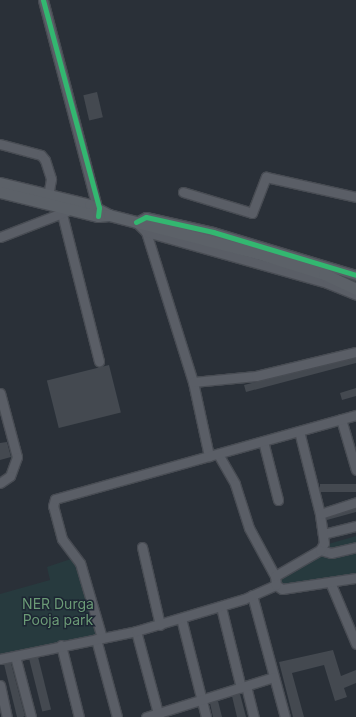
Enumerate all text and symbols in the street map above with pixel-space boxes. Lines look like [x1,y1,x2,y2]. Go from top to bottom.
park label: NER Durga Pooja park [22,596,94,628]

